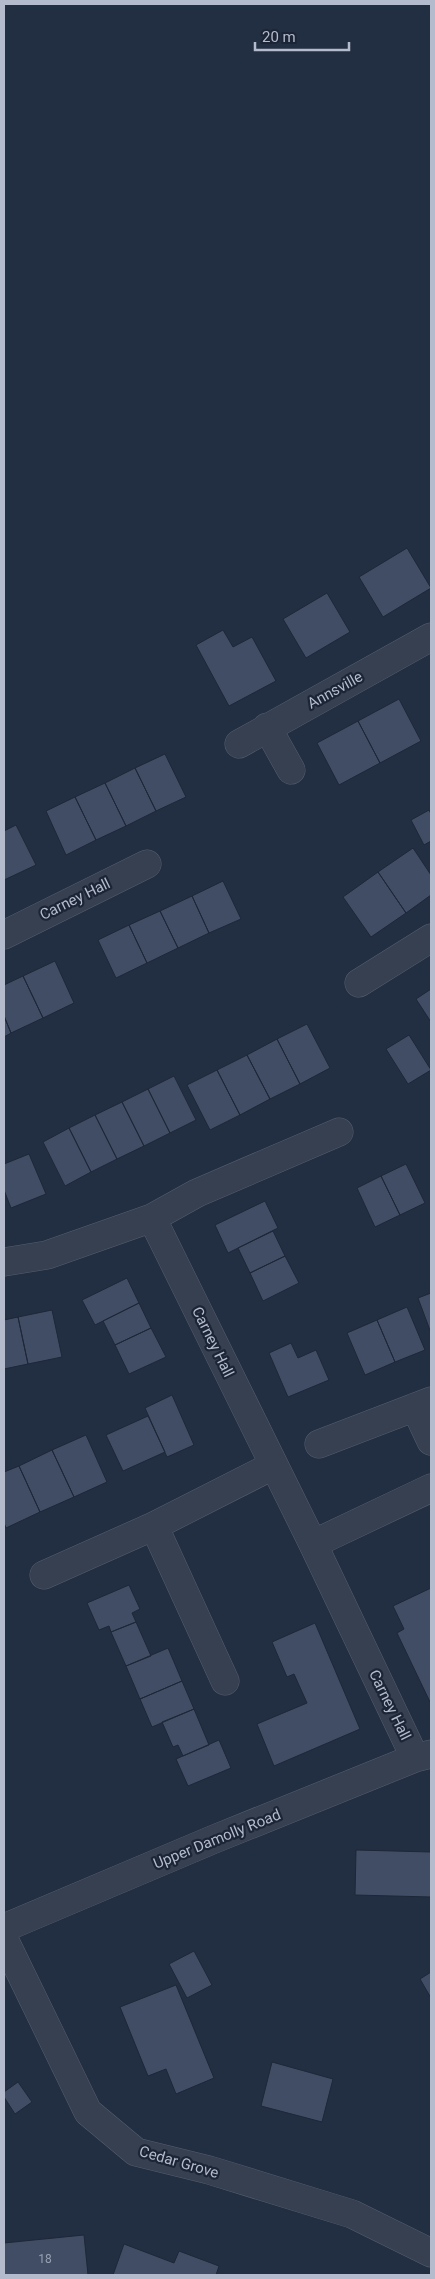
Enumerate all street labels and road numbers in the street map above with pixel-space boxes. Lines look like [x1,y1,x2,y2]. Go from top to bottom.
street label: Annsville [304,668,366,712]
street label: Carney Hall [37,874,113,924]
street label: Carney Hall [188,1304,238,1380]
street label: Carney Hall [365,1667,415,1743]
street label: Upper Damolly Road [151,1805,283,1873]
street label: Cedar Grove [137,2142,221,2182]

